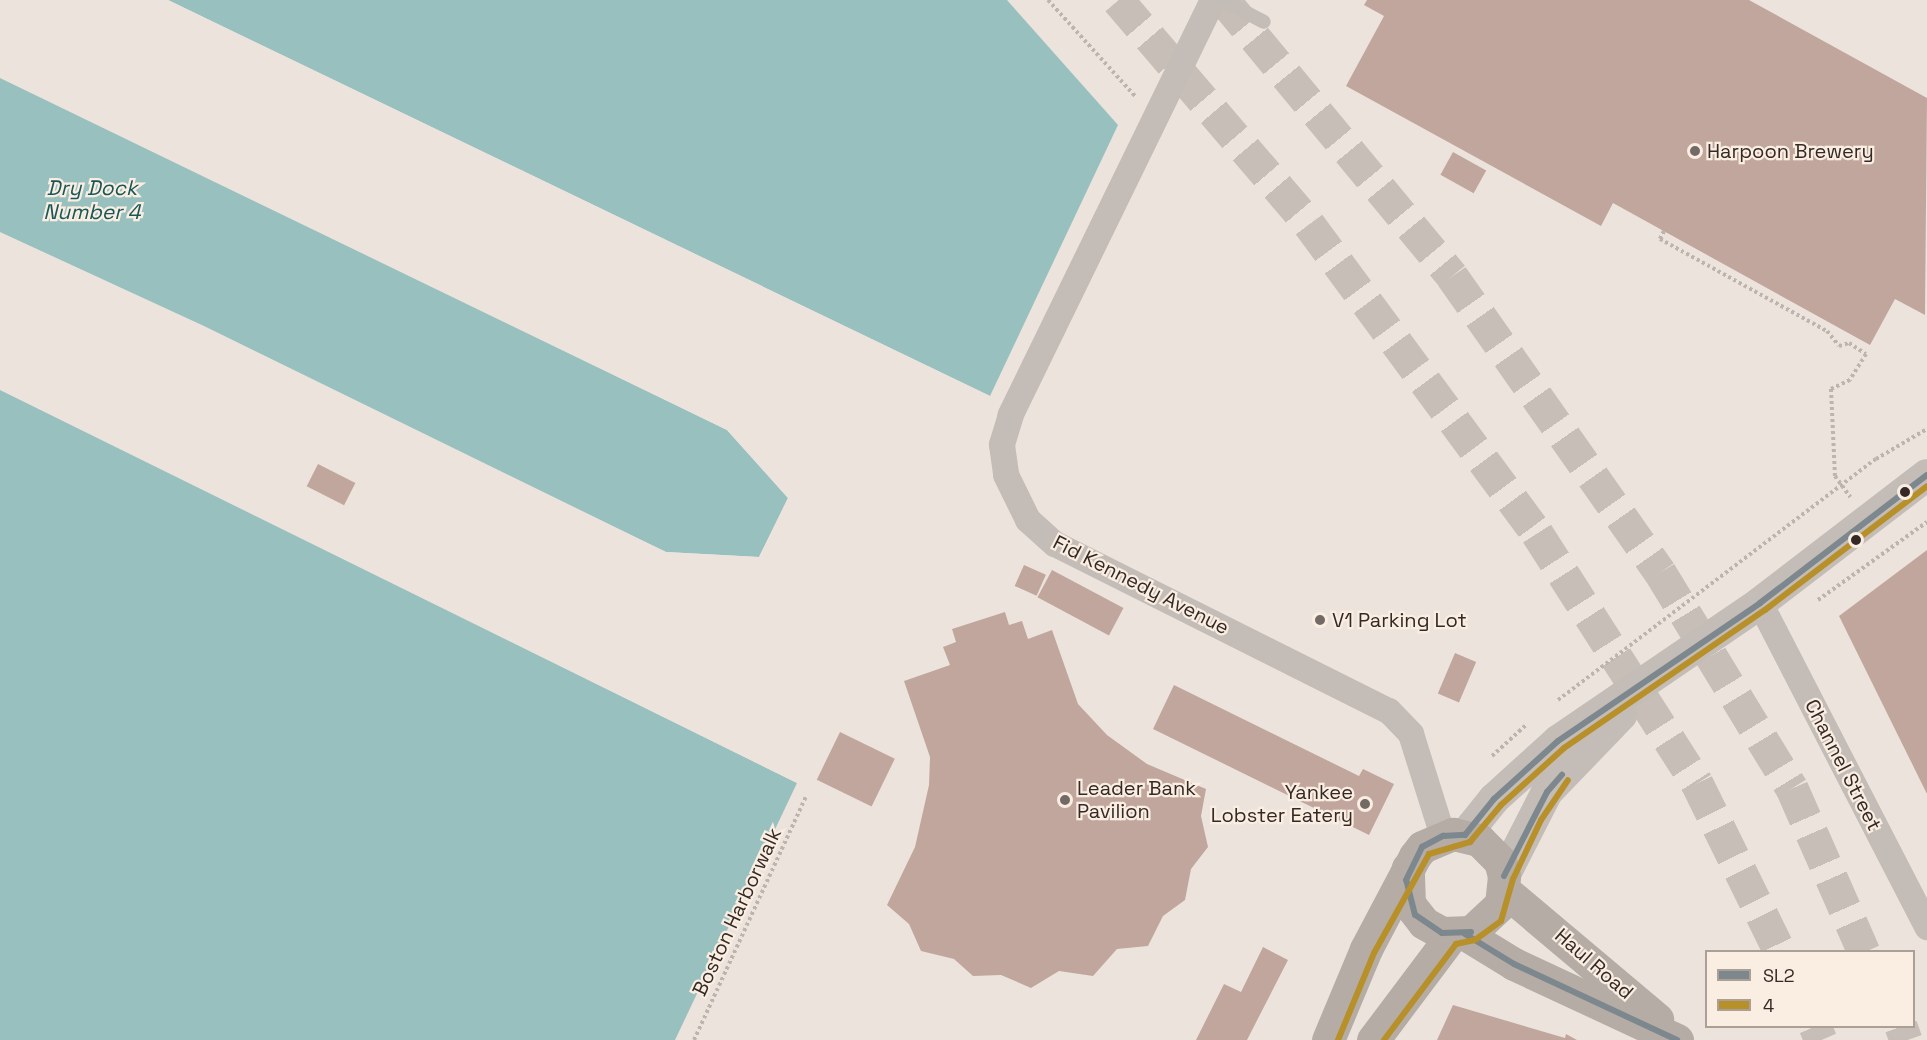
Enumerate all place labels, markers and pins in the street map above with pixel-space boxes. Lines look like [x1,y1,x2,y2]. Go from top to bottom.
place label: Harpoon Brewery [1707,139,1874,163]
marker: Harpoon Brewery [1688,144,1702,158]
unlabelled marker [1899,486,1911,498]
unlabelled marker [1850,534,1862,546]
place label: V1 Parking Lot [1332,608,1467,632]
marker: V1 Parking Lot [1313,613,1327,627]
place label: Leader Bank Pavilion [1077,777,1196,824]
place label: Yankee Lobster Eatery [1211,780,1353,827]
marker: Leader Bank Pavilion [1058,793,1072,807]
marker: Yankee Lobster Eatery [1358,797,1372,811]

